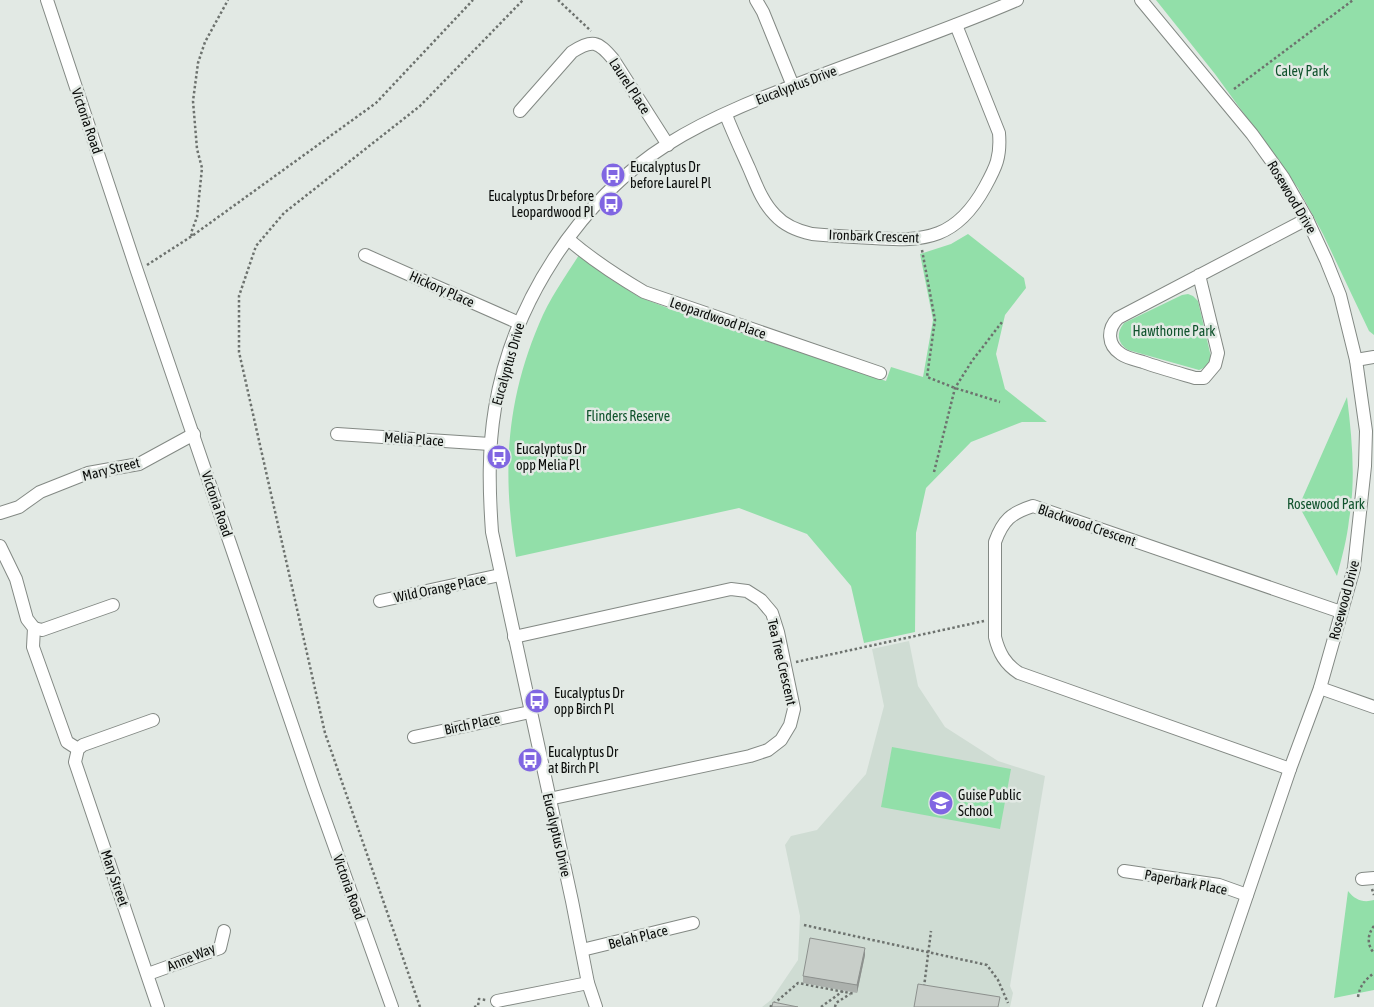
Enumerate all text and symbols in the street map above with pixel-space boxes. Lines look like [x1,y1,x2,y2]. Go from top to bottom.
street label: Laurel Place [606,55,654,117]
street label: Eucalyptus Drive [753,62,839,108]
park label: Caley Park [1275,63,1329,79]
street label: Victoria Road [68,86,106,156]
street label: Rosewood Drive [1264,158,1320,236]
place label: Eucalyptus Dr before Laurel Pl [630,159,712,191]
bus stop icon: Eucalyptus Dr before Laurel Pl [600,162,626,188]
place label: Eucalyptus Dr before Leopardwood Pl [488,188,594,220]
bus stop icon: Eucalyptus Dr before Leopardwood Pl [598,191,624,217]
street label: Ironbark Crescent [828,226,920,246]
street label: Hickory Place [407,268,477,310]
street label: Leopardwood Place [668,294,768,342]
street label: Eucalyptus Drive [489,321,527,407]
park label: Hawthorne Park [1133,323,1215,339]
park label: Flinders Reserve [586,408,670,424]
street label: Melia Place [384,429,444,449]
place label: Eucalyptus Dr opp Melia Pl [516,441,587,473]
bus stop icon: Eucalyptus Dr opp Melia Pl [486,444,512,470]
street label: Mary Street [81,454,141,484]
street label: Victoria Road [198,469,236,539]
park label: Rosewood Park [1287,496,1365,512]
street label: Blackwood Crescent [1036,501,1138,549]
street label: Rosewood Drive [1326,558,1362,642]
street label: Wild Orange Place [393,570,487,606]
street label: Tea Tree Crescent [764,617,800,707]
place label: Eucalyptus Dr opp Birch Pl [554,685,625,717]
bus stop icon: Eucalyptus Dr opp Birch Pl [524,688,550,714]
street label: Birch Place [443,710,501,738]
place label: Eucalyptus Dr at Birch Pl [548,744,619,776]
bus stop icon: Eucalyptus Dr at Birch Pl [517,747,543,773]
place label: Guise Public School [958,787,1022,819]
school or university icon: Guise Public School [928,790,954,816]
street label: Eucalyptus Drive [540,792,574,878]
street label: Mary Street [98,848,132,908]
street label: Victoria Road [330,852,368,922]
street label: Paperbark Place [1143,866,1229,898]
street label: Belah Place [607,922,669,952]
street label: Anne Way [165,940,218,974]

